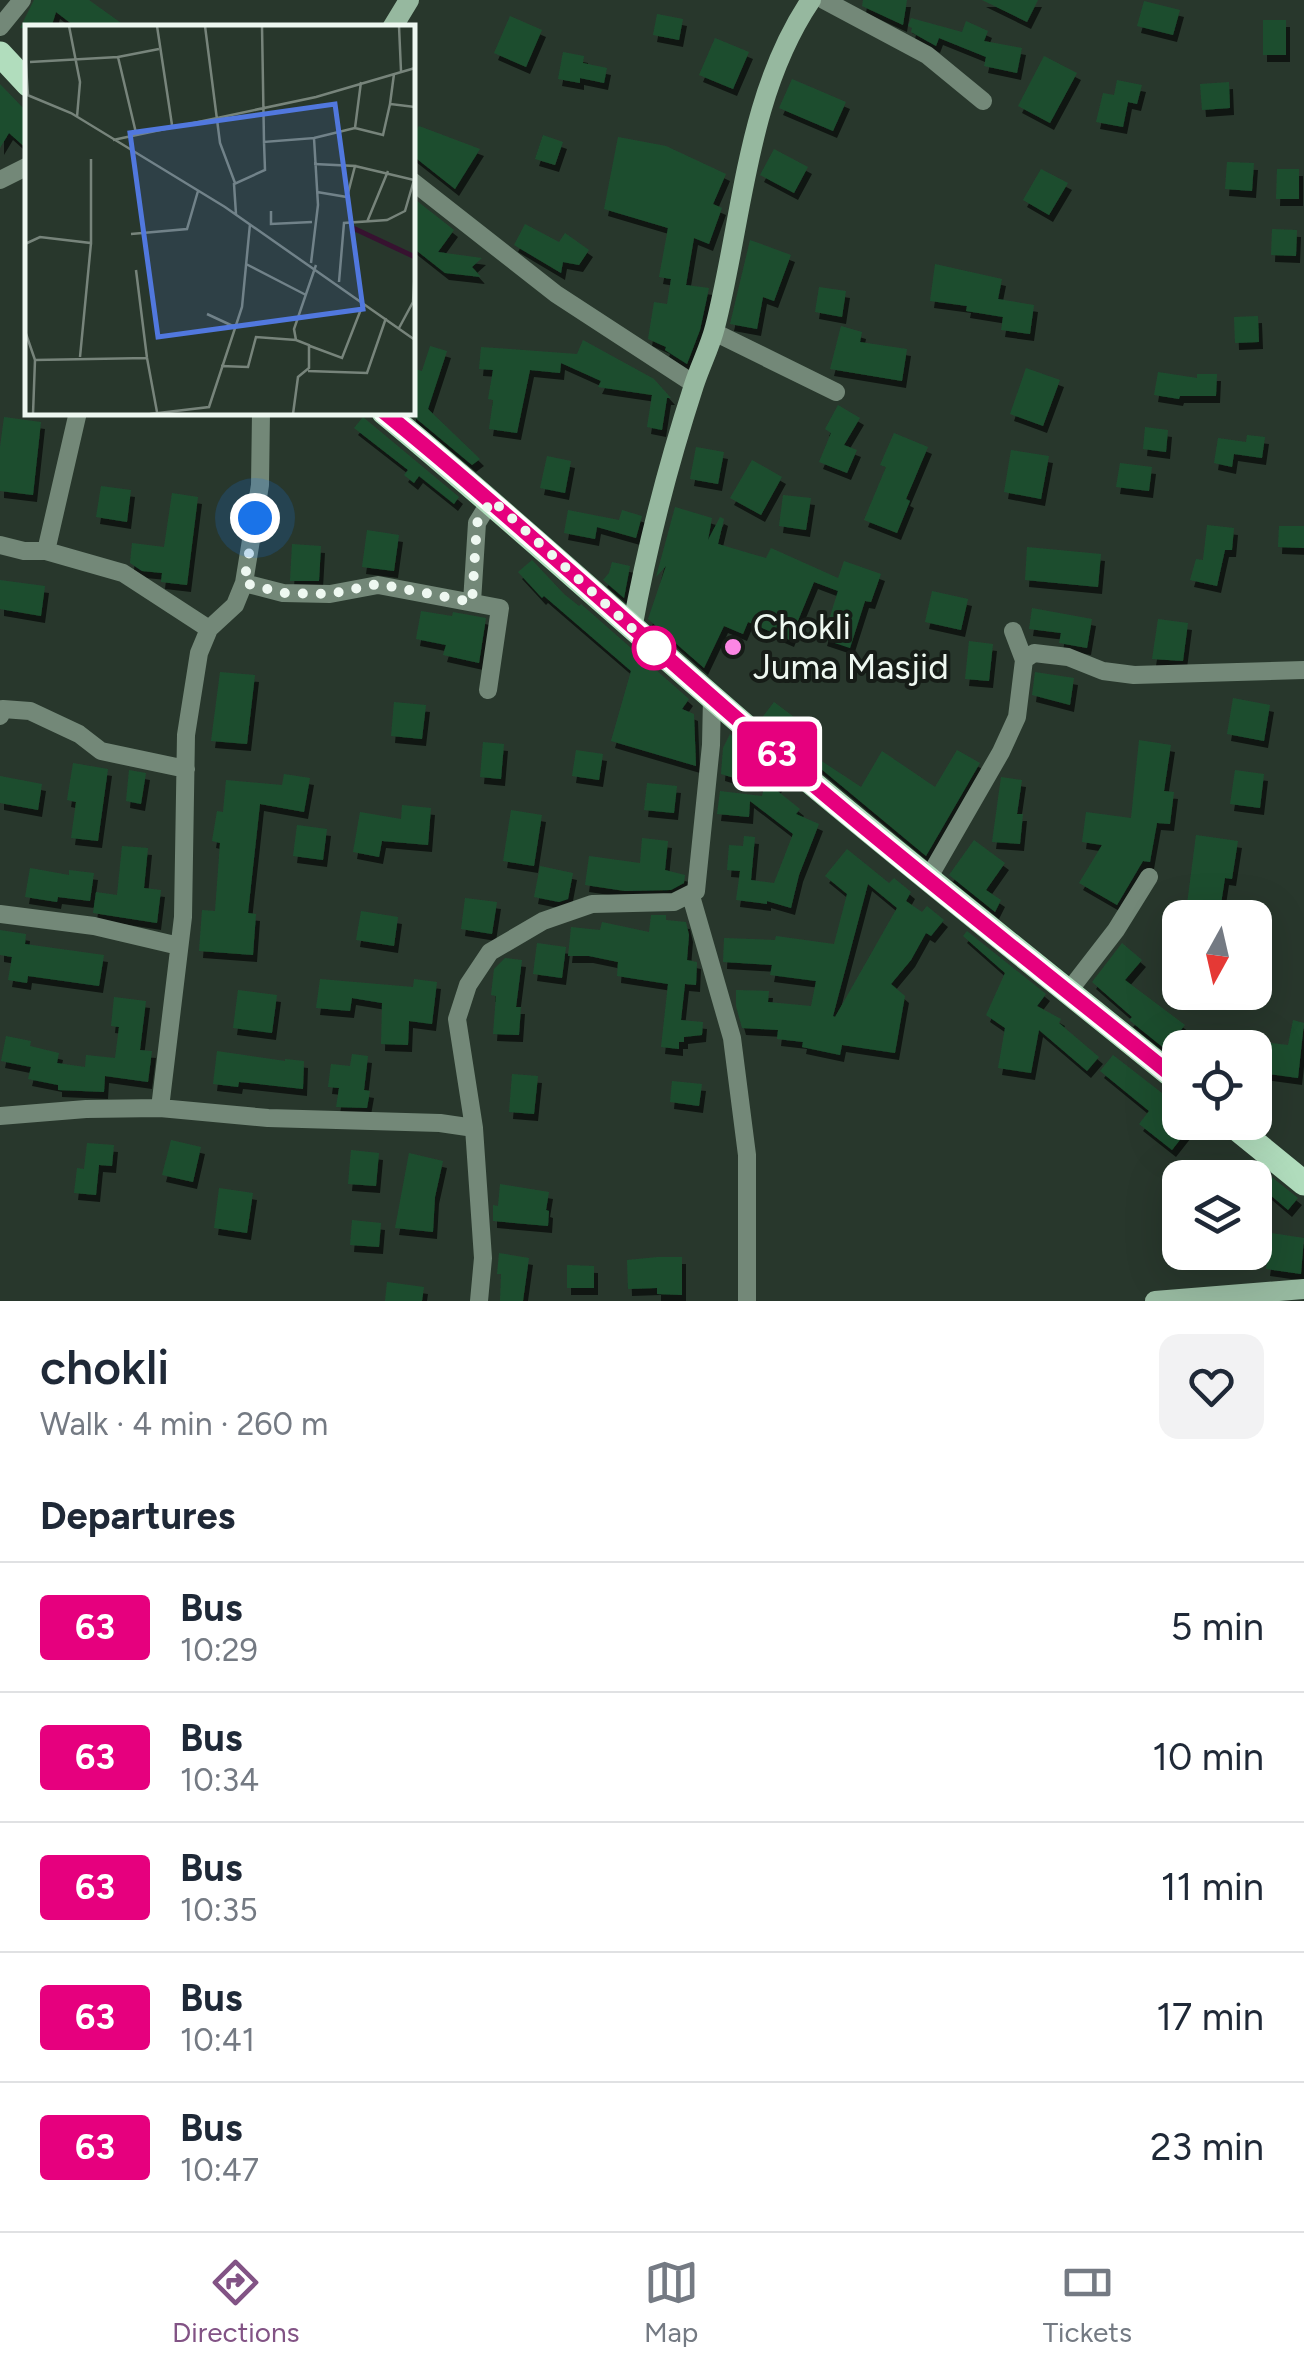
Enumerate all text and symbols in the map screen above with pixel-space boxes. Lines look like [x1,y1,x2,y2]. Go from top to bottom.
inset map [25,25,415,415]
your location [230,493,280,543]
place label: Chokli Juma Masjid [753,606,949,688]
unlabelled marker [633,627,675,669]
marker: Chokli Juma Masjid [722,636,744,658]
line badge: 63 [732,722,822,786]
text: 63 [757,733,797,775]
north arrow [1162,900,1272,1010]
map controls [1162,900,1272,1270]
button: locate [1162,1030,1272,1140]
button: layers [1162,1160,1272,1270]
button: heart [1159,1334,1264,1439]
text: chokli [40,1338,169,1396]
text: Walk · 4 min · 260 m [40,1405,328,1443]
text: Departures [40,1493,235,1539]
text: Bus [180,1585,243,1631]
text: 5 min [1170,1604,1264,1650]
text: 63 [75,1606,115,1648]
text: 10:29 [180,1631,258,1669]
text: Bus [180,1715,243,1761]
text: 10 min [1152,1734,1264,1780]
text: 63 [75,1736,115,1778]
text: 10:34 [180,1761,259,1799]
text: Bus [180,1845,243,1891]
text: 11 min [1161,1864,1264,1910]
text: 63 [75,1866,115,1908]
text: 10:35 [180,1891,258,1929]
text: Bus [180,1975,243,2021]
text: 17 min [1156,1994,1264,2040]
text: 63 [75,1996,115,2038]
text: 10:41 [180,2021,255,2059]
text: Bus [180,2105,243,2151]
text: 23 min [1150,2124,1264,2170]
text: 63 [75,2126,115,2168]
text: 10:47 [180,2151,259,2189]
tab: Directions [172,2255,300,2349]
tab: Map [644,2255,699,2349]
tab: Tickets [1043,2255,1132,2349]

